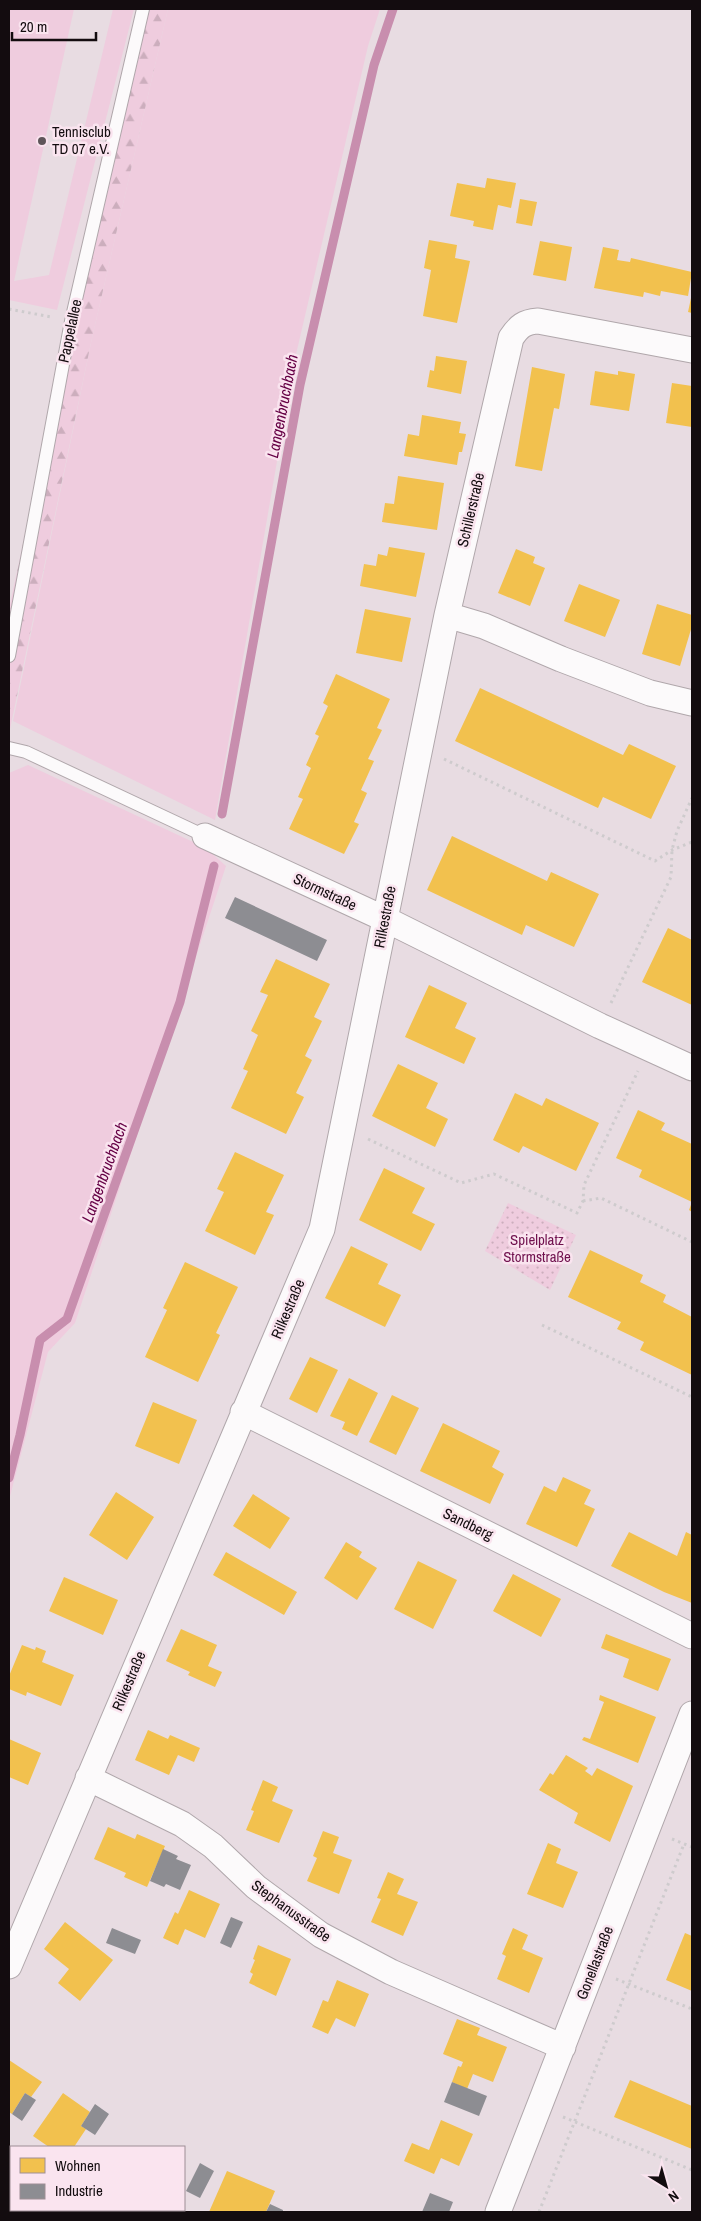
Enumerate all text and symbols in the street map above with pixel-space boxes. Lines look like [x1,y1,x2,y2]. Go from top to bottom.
scale bar [12,10,96,42]
text: 20 m [20,16,47,37]
place label: Tennisclub TD 07 e.V. [52,121,111,159]
marker: Tennisclub TD 07 e.V. [36,135,48,147]
street label: Pappelallee [53,297,86,365]
water label: Langenbruchbach [261,352,303,460]
street label: Schillerstraße [452,470,489,549]
street label: Stormstraße [290,868,360,915]
street label: Rilkestraße [368,884,401,950]
water label: Langenbruchbach [76,1119,132,1225]
park label: Spielplatz Stormstraße [503,1229,571,1267]
street label: Rilkestraße [266,1276,310,1342]
street label: Sandberg [440,1502,497,1545]
street label: Rilkestraße [107,1648,151,1714]
street label: Stephanusstraße [247,1875,335,1947]
street label: Gonellastraße [571,1923,618,2003]
legend [10,2146,185,2211]
text: Wohnen [55,2155,101,2176]
north arrow [641,2161,691,2211]
text: Industrie [55,2180,103,2201]
text: N [665,2187,683,2206]

